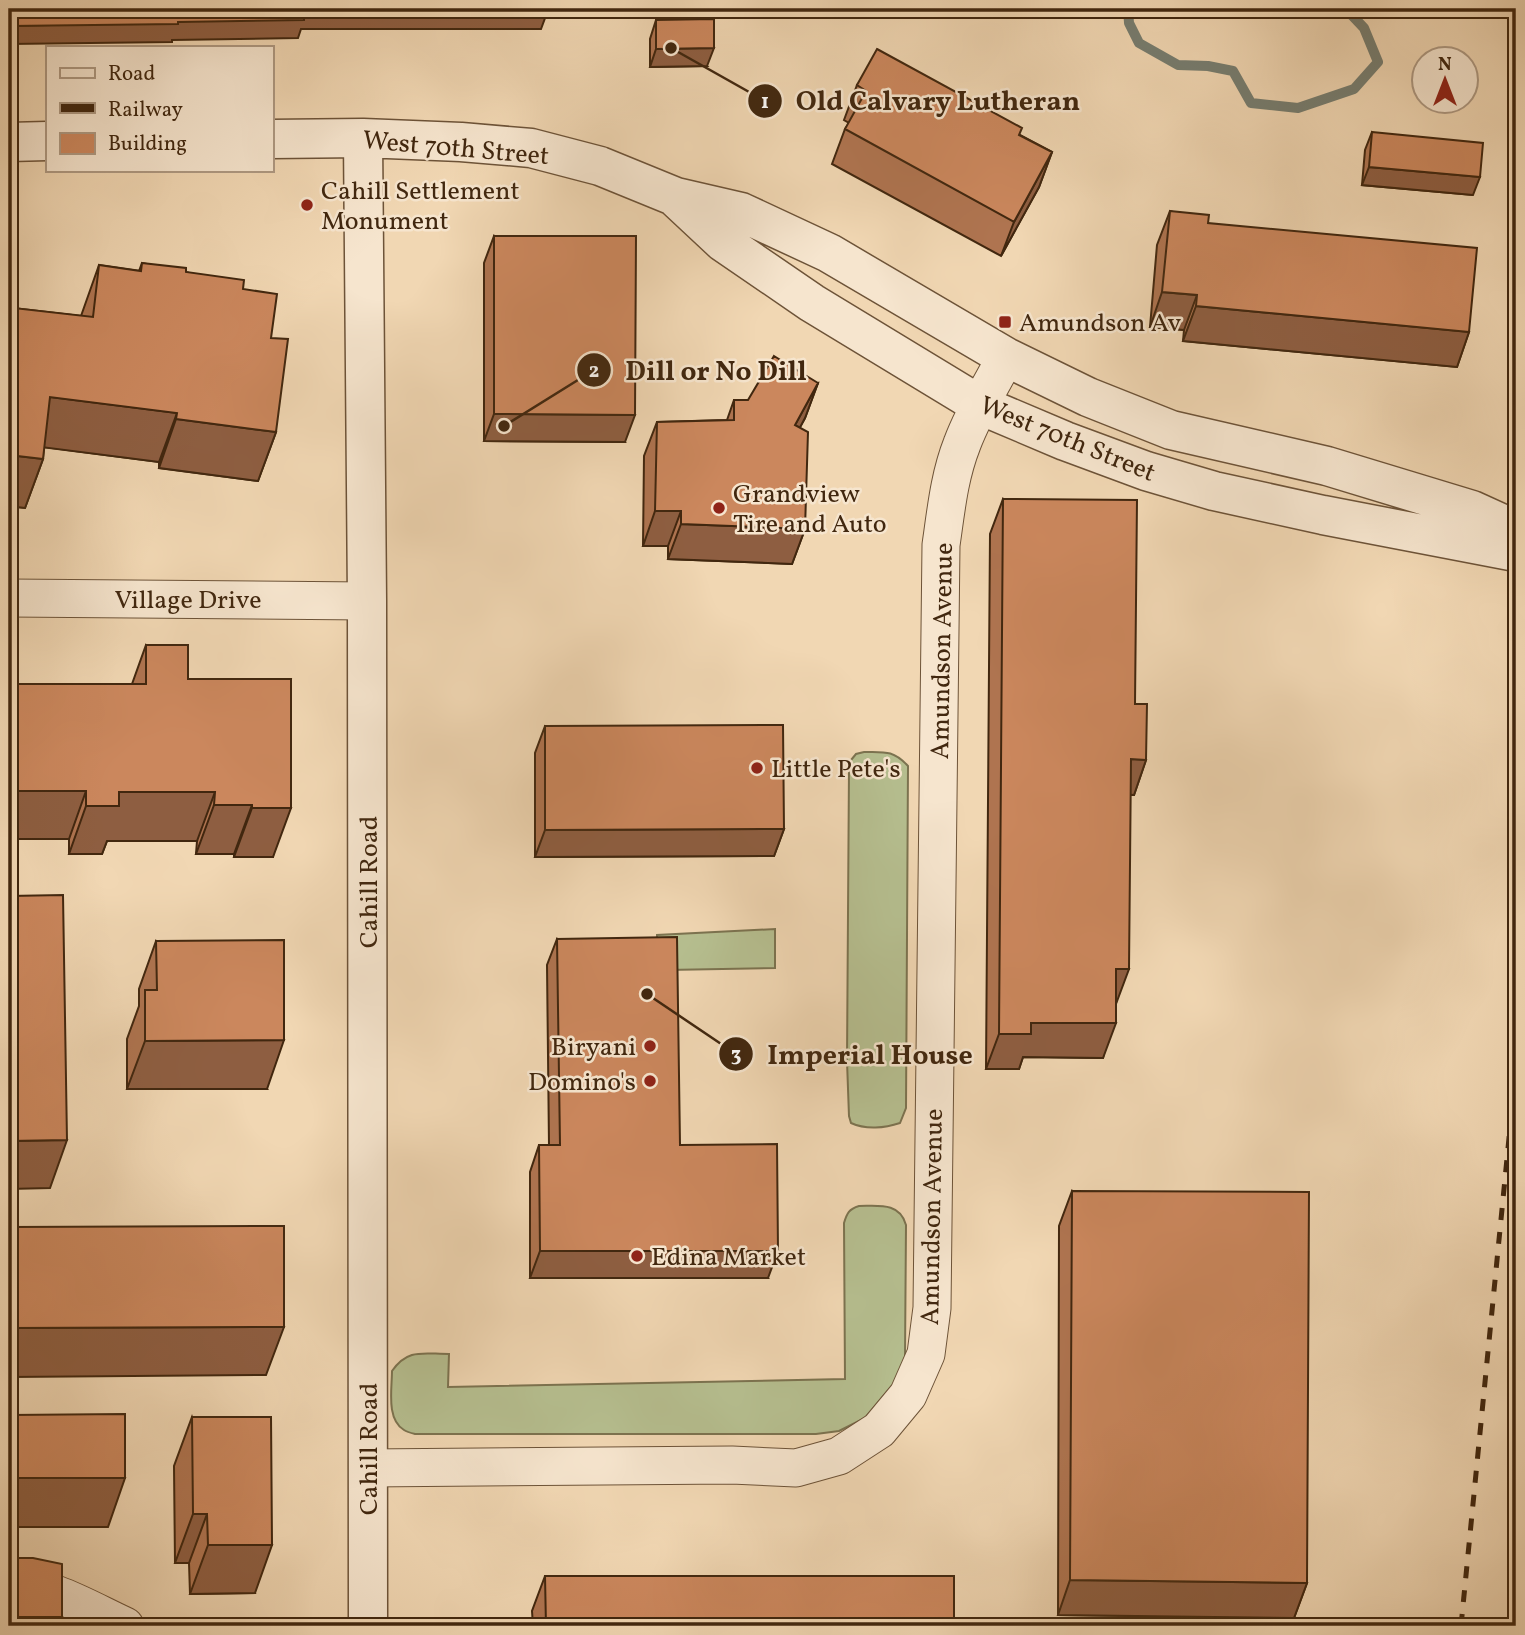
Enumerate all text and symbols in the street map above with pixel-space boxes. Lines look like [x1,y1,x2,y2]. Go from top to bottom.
legend [46,46,273,172]
north arrow [1410,46,1480,116]
text: N [1438,52,1452,78]
text: Road [108,60,155,89]
callout: Old Calvary Lutheran [747,76,1095,125]
text: Old Calvary Lutheran [796,83,1080,122]
text: 1 [761,88,769,117]
text: Railway [108,96,184,125]
street label: West 70th Street [361,123,551,175]
text: Building [108,130,187,159]
place label: Cahill Settlement Monument [321,174,520,240]
marker: Cahill Settlement Monument [299,197,315,213]
place label: Amundson Av [1019,306,1182,342]
marker: Amundson Av [997,314,1013,330]
callout: Dill or No Dill [577,346,821,395]
text: Dill or No Dill [625,353,807,392]
text: 2 [589,357,599,386]
street label: West 70th Street [974,388,1161,492]
place label: Grandview Tire and Auto [733,477,887,543]
marker: Grandview Tire and Auto [711,500,727,516]
street label: Amundson Avenue [923,542,963,760]
street label: Village Drive [114,583,262,619]
place label: Little Pete's [771,752,901,788]
marker: Little Pete's [749,760,765,776]
street label: Cahill Road [352,816,388,948]
callout: Imperial House [718,1029,987,1078]
place label: Biryani [551,1030,636,1066]
text: Imperial House [767,1037,973,1076]
marker: Biryani [642,1038,658,1054]
text: 3 [731,1041,741,1070]
place label: Domino's [528,1065,636,1101]
marker: Domino's [642,1073,658,1089]
street label: Amundson Avenue [913,1108,953,1326]
place label: Edina Market [651,1240,806,1276]
marker: Edina Market [629,1248,645,1264]
street label: Cahill Road [352,1383,388,1515]

